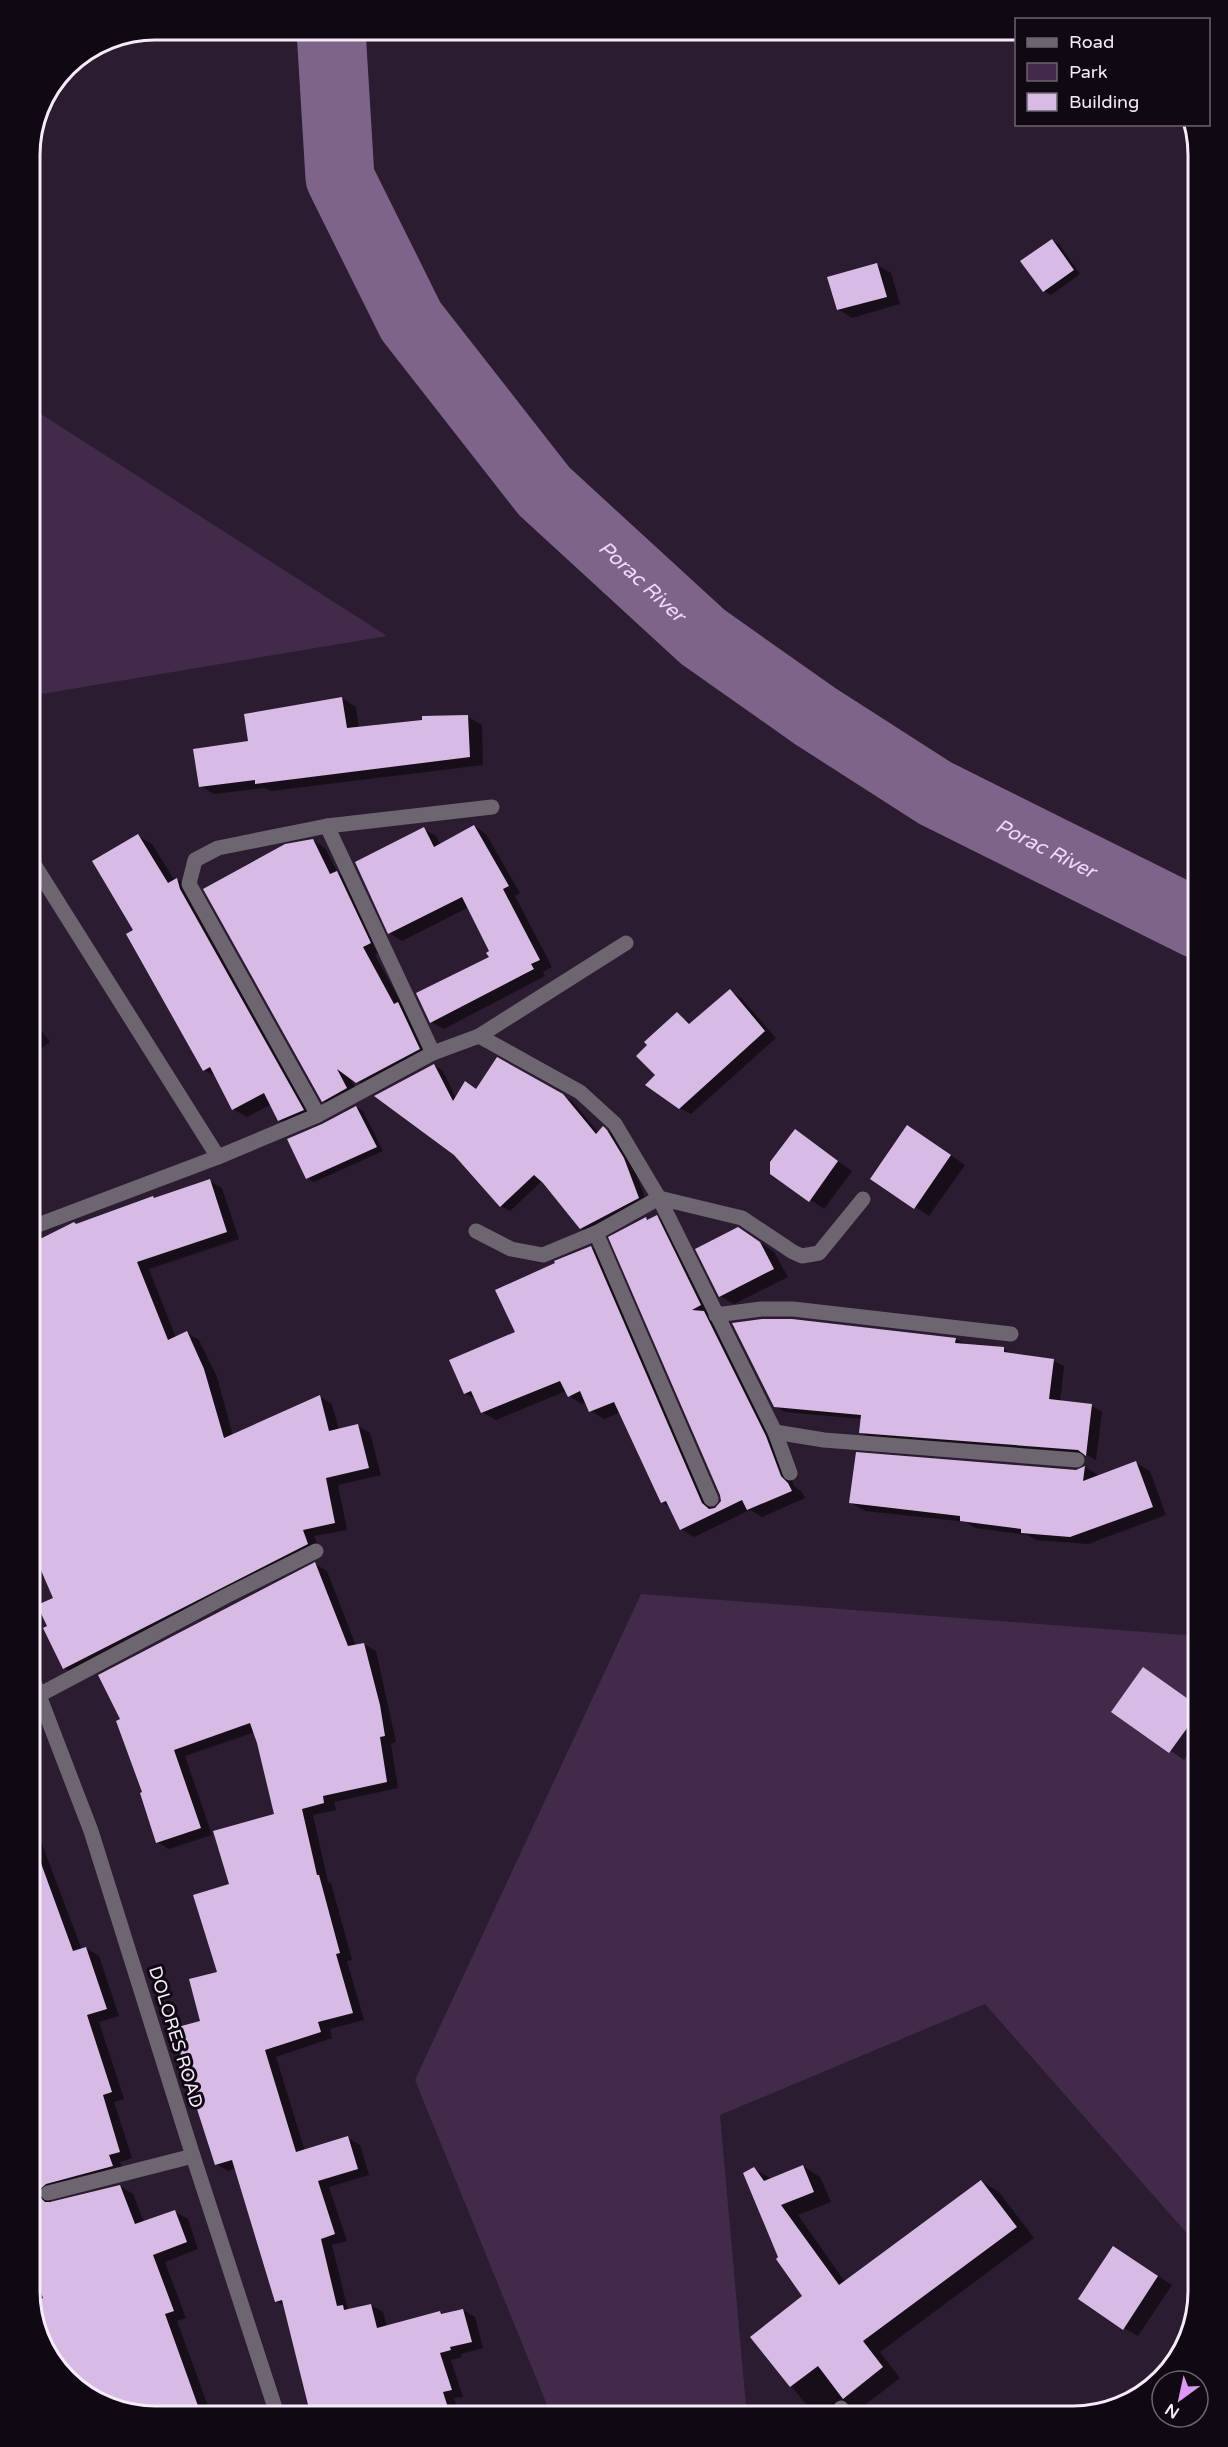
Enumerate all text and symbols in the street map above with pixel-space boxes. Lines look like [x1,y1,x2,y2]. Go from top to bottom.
legend [1015,18,1210,126]
text: Road [1069,31,1114,53]
text: Park [1069,61,1108,83]
text: Building [1069,91,1139,113]
water label: Porac River [593,536,691,629]
water label: Porac River [991,814,1101,885]
street label: DOLORES ROAD [144,1963,208,2111]
north arrow [1150,2369,1210,2429]
text: N [1162,2399,1183,2423]

